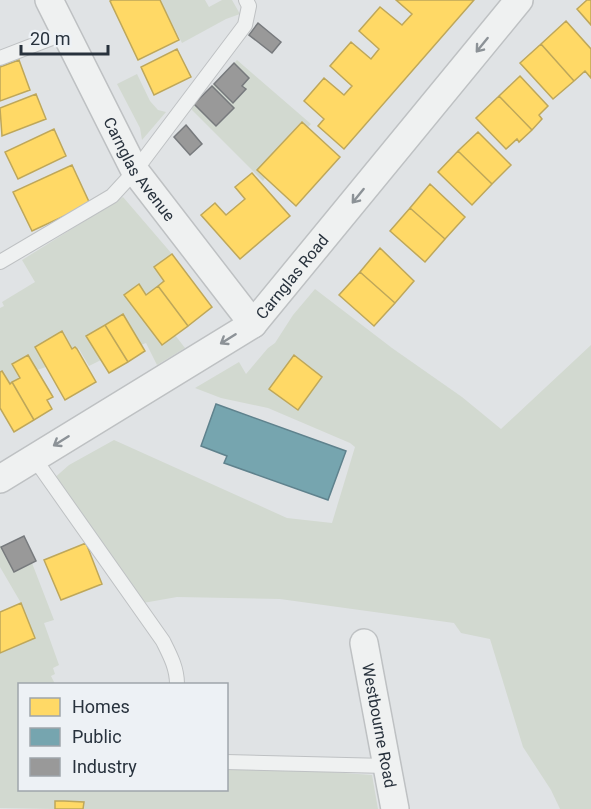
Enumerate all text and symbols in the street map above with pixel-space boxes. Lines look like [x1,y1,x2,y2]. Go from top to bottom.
scale bar [21,18,108,56]
text: 20 m [30,28,70,49]
one-way arrow [475,37,488,53]
street label: Carnglas Avenue [100,114,179,225]
one-way arrow [351,188,365,203]
street label: Carnglas Road [252,230,332,323]
one-way arrow [220,334,237,346]
one-way arrow [53,435,70,448]
street label: Westbourne Road [358,662,400,789]
legend [18,683,228,791]
text: Homes [72,696,130,717]
text: Public [72,726,122,747]
text: Industry [72,756,137,777]

